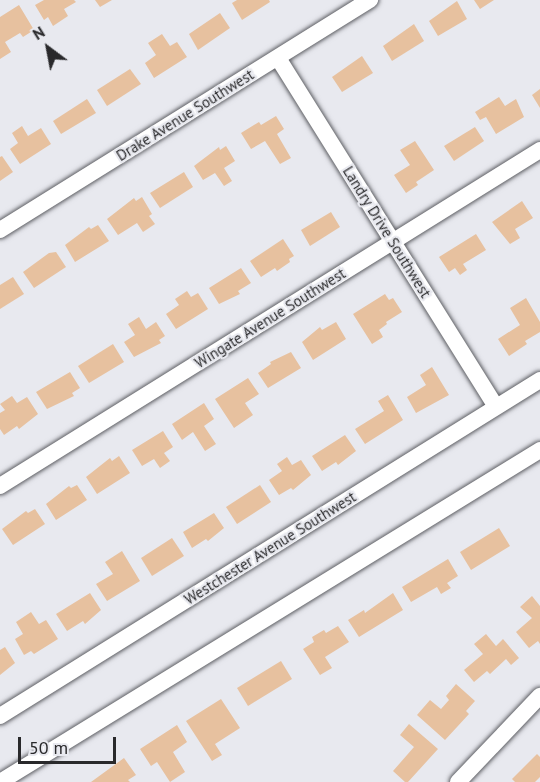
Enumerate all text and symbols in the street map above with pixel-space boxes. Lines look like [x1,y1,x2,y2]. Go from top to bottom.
north arrow [18,18,78,78]
text: N [29,21,48,44]
street label: Drake Avenue Southwest [113,65,257,165]
street label: Landry Drive Southwest [339,163,435,301]
street label: Wingate Avenue Southwest [191,264,349,372]
street label: Westchester Avenue Southwest [181,488,359,608]
scale bar [21,725,118,763]
text: 50 m [29,736,68,759]

